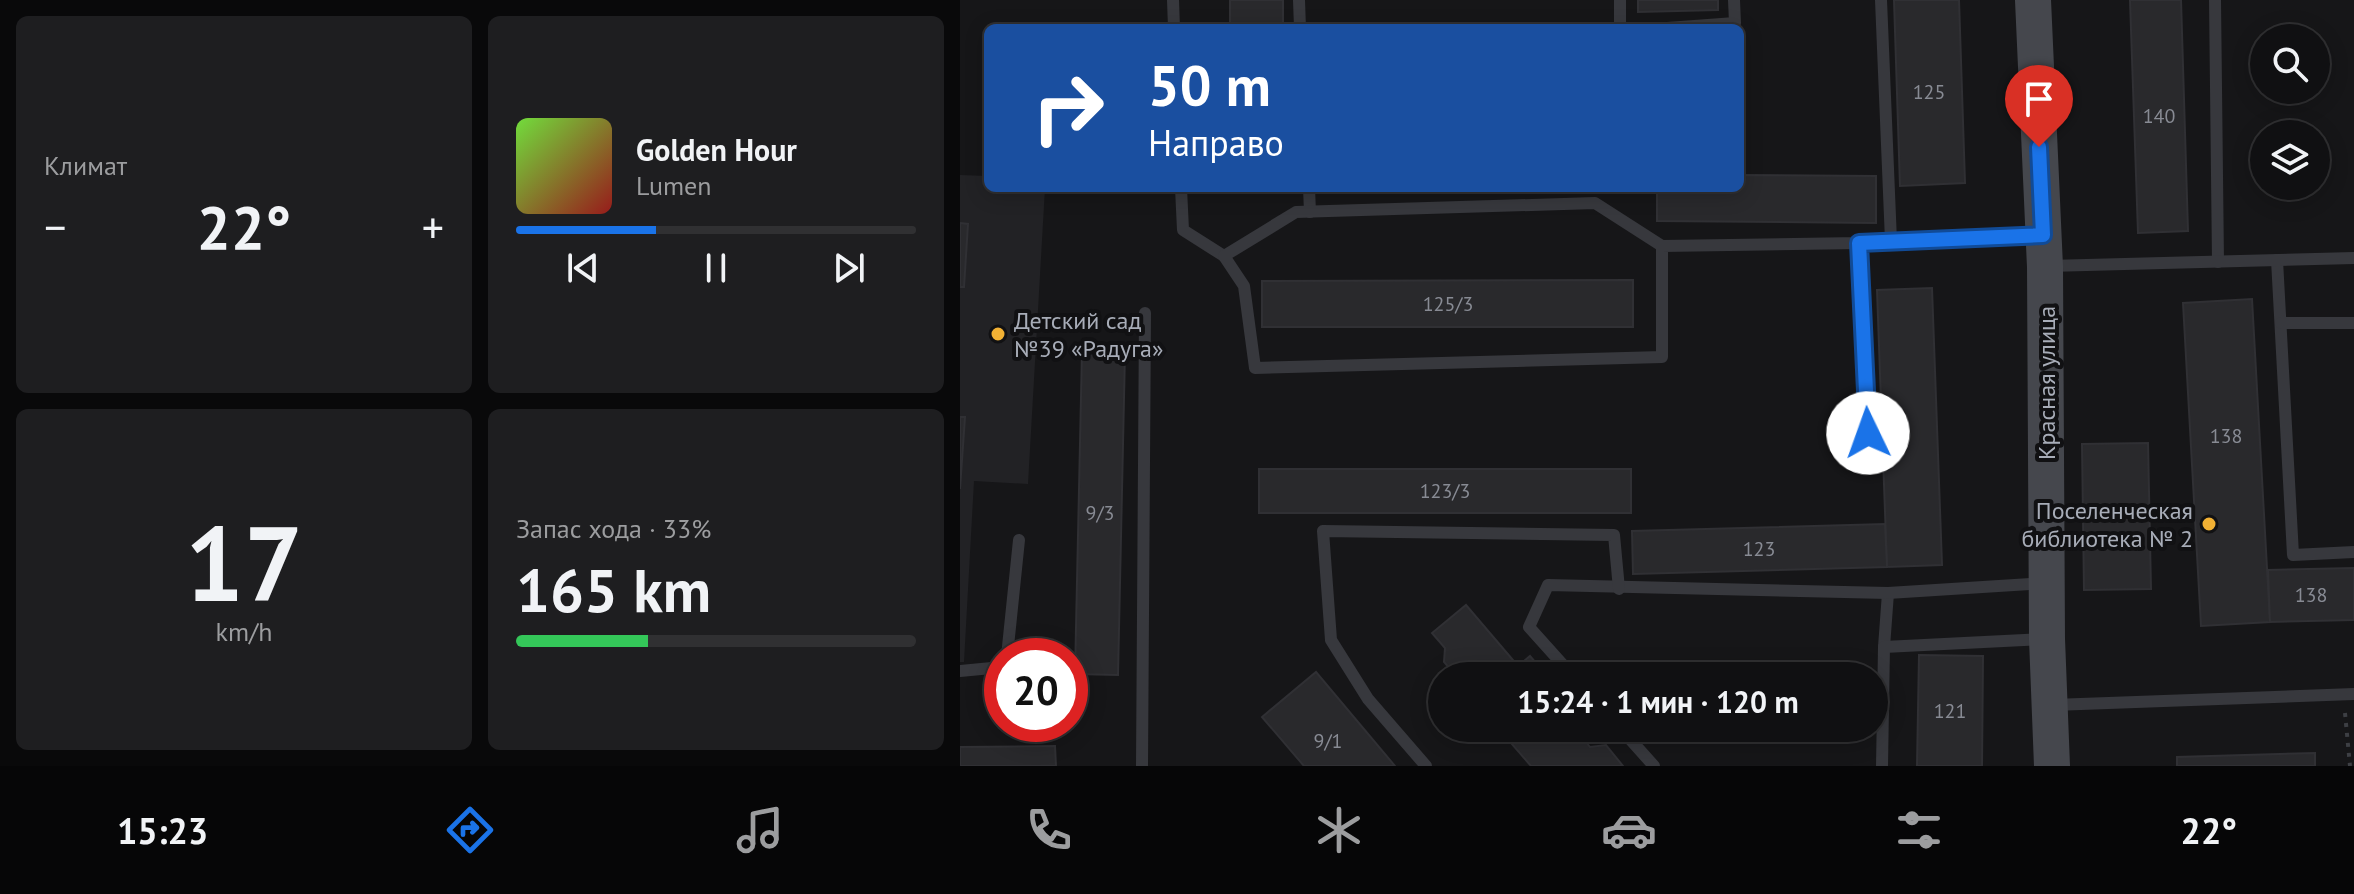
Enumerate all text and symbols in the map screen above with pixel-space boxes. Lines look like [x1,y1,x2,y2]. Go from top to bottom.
map controls [2250,24,2330,200]
button: search [2250,24,2330,104]
text: 50 m [1148,49,1271,121]
icon: right [1016,56,1120,160]
pin [2005,65,2073,147]
icon: arrive [2017,77,2061,121]
house number: 125 [1913,79,1945,105]
house number: 140 [2143,103,2175,129]
text: Направо [1148,119,1284,166]
button: layers [2250,120,2330,200]
text: Golden Hour [636,130,797,169]
text: Климат [44,149,127,182]
text: Lumen [636,169,711,202]
text: 22° [197,188,291,266]
text: − [44,198,66,255]
text: + [422,198,444,255]
icon: previous [561,246,605,290]
icon: pause [694,246,738,290]
icon: next [827,246,871,290]
house number: 125/3 [1423,291,1473,317]
place label: Детский сад №39 «Радуга» [1014,305,1164,364]
street label: Красная улица [2031,306,2062,460]
marker: Детский сад №39 «Радуга» [989,325,1007,343]
position arrow [1826,391,1910,475]
house number: 138 [2210,423,2242,449]
house number: 123/3 [1420,478,1470,504]
text: 17 [185,495,303,630]
place label: Поселенческая библиотека № 2 [2021,495,2193,554]
house number: 9/3 [1086,500,1114,526]
text: Запас хода · 33% [516,512,711,545]
marker: Поселенческая библиотека № 2 [2200,515,2218,533]
house number: 123 [1743,536,1775,562]
text: 165 km [516,551,711,629]
house number: 138 [2295,582,2327,608]
text: km/h [216,615,273,648]
speed limit sign: 20 [984,638,1088,742]
text: 15:24 · 1 мин · 120 m [1517,682,1799,721]
house number: 121 [1934,698,1966,724]
house number: 9/1 [1314,728,1342,754]
icon: directions [442,802,498,858]
icon: music [732,802,788,858]
icon: phone [1021,802,1077,858]
icon: climate [1311,802,1367,858]
icon: car [1601,802,1657,858]
icon: filters [1891,802,1947,858]
text: 15:23 [117,807,208,854]
text: 22° [2180,807,2237,854]

